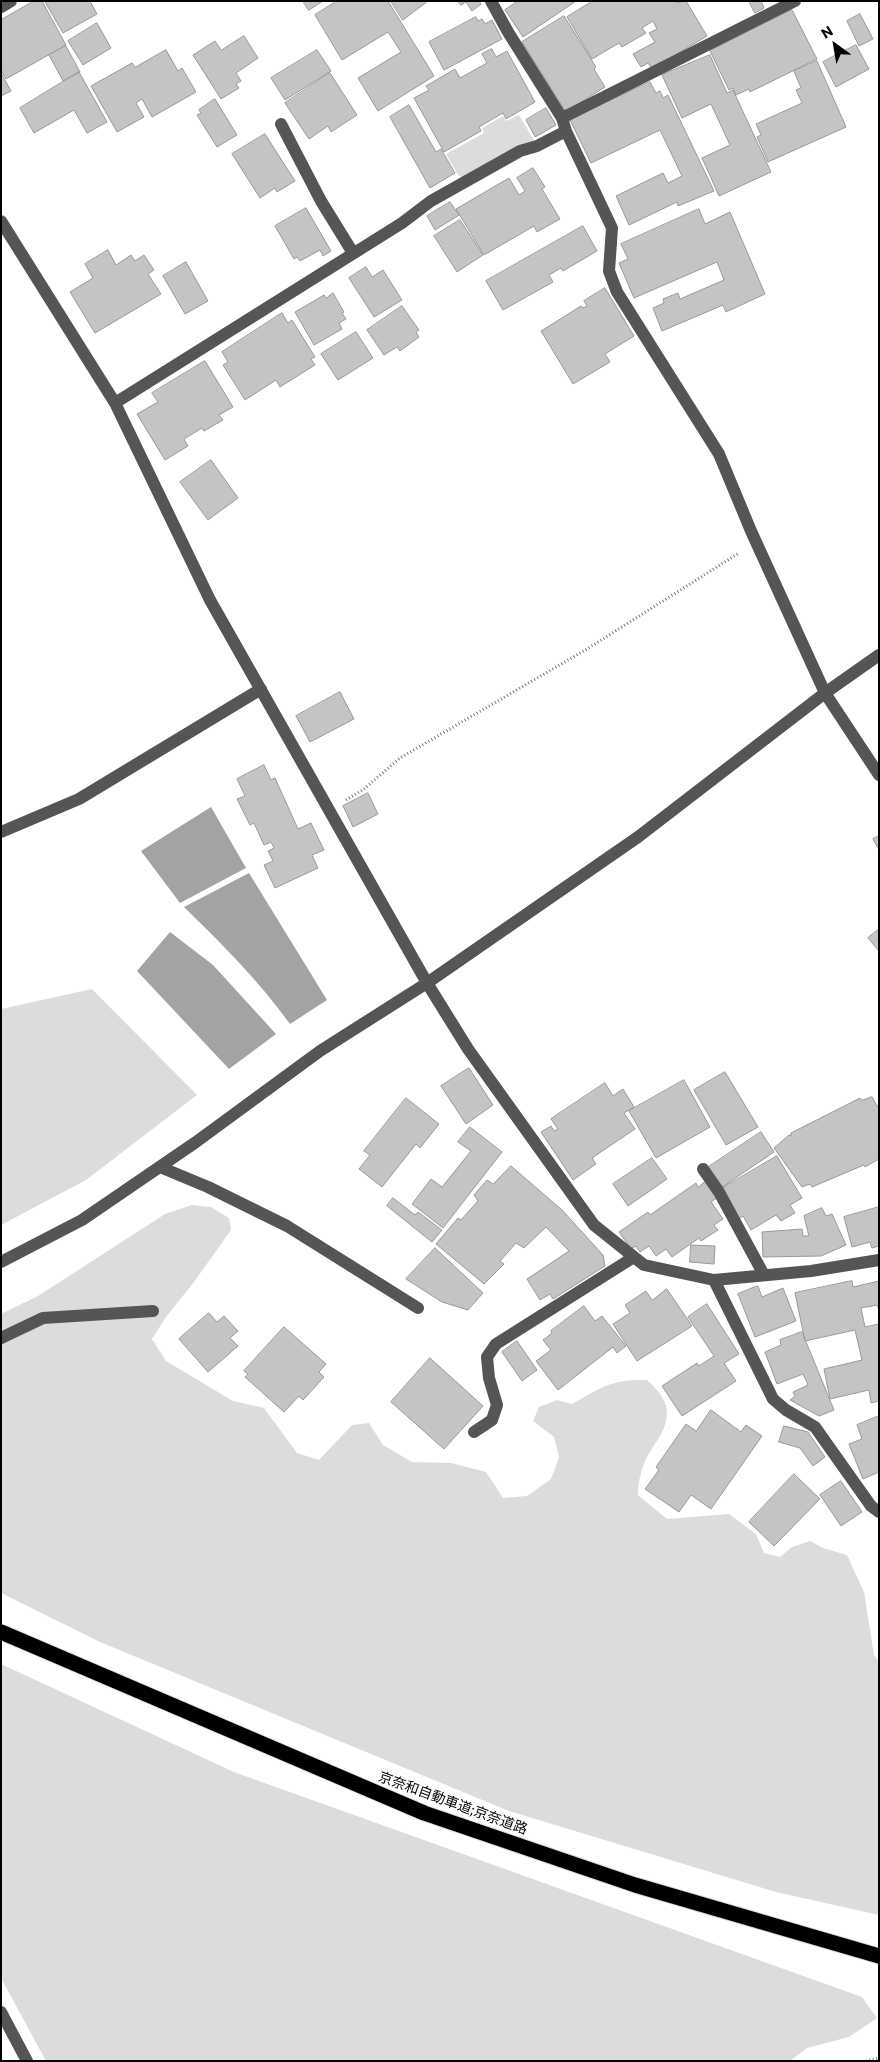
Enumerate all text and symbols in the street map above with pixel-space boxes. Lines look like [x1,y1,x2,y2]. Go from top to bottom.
north arrow [810,20,860,70]
text: N [818,22,836,42]
street label: 京奈和自動車道;京奈道路 [376,1768,530,1838]

